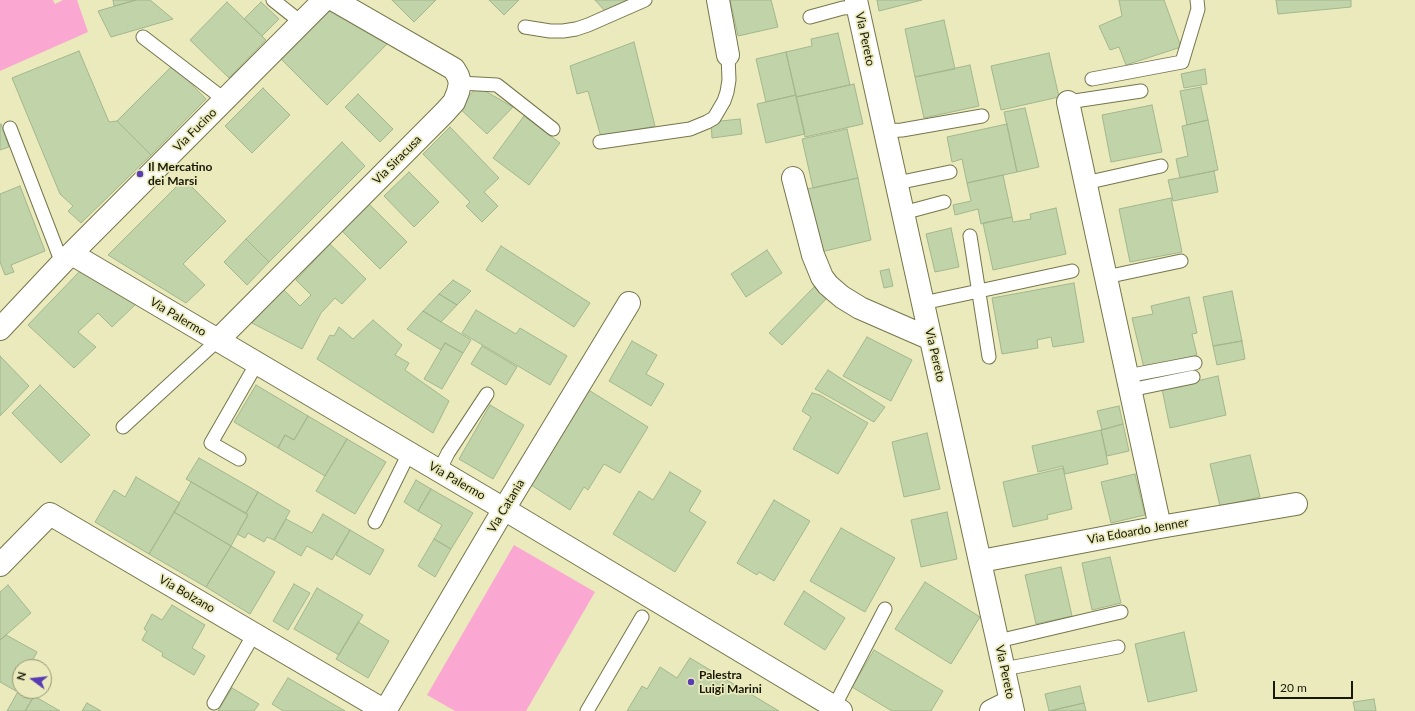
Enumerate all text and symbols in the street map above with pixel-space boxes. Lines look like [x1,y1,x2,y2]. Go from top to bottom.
street label: Via Pereto [852,11,878,67]
street label: Via Fucino [170,105,220,155]
street label: Via Siracusa [370,133,424,187]
place label: Il Mercatino dei Marsi [148,160,212,188]
marker: Il Mercatino dei Marsi [135,169,145,179]
street label: Via Palermo [147,295,209,339]
street label: Via Pereto [922,327,948,383]
street label: Via Palermo [426,459,488,503]
street label: Via Catania [484,477,528,535]
street label: Via Edoardo Jenner [1086,515,1190,547]
street label: Via Bolzano [156,572,218,616]
street label: Via Pereto [992,644,1018,700]
north arrow [12,659,52,699]
place label: Palestra Luigi Marini [699,668,762,696]
text: N [14,670,28,682]
scale bar [1275,673,1355,699]
marker: Palestra Luigi Marini [686,677,696,687]
text: 20 m [1280,680,1307,695]

